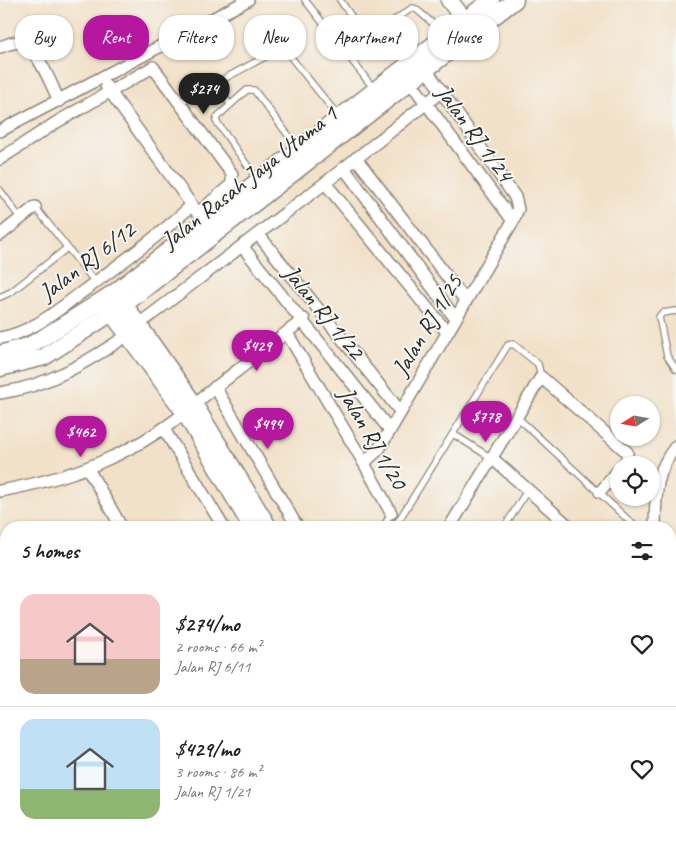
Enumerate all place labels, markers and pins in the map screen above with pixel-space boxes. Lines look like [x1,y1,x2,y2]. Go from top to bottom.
pin: $274 [174,72,234,115]
pin: $429 [227,330,287,372]
pin: $778 [456,400,516,443]
pin: $494 [238,408,298,450]
pin: $462 [51,416,111,458]

